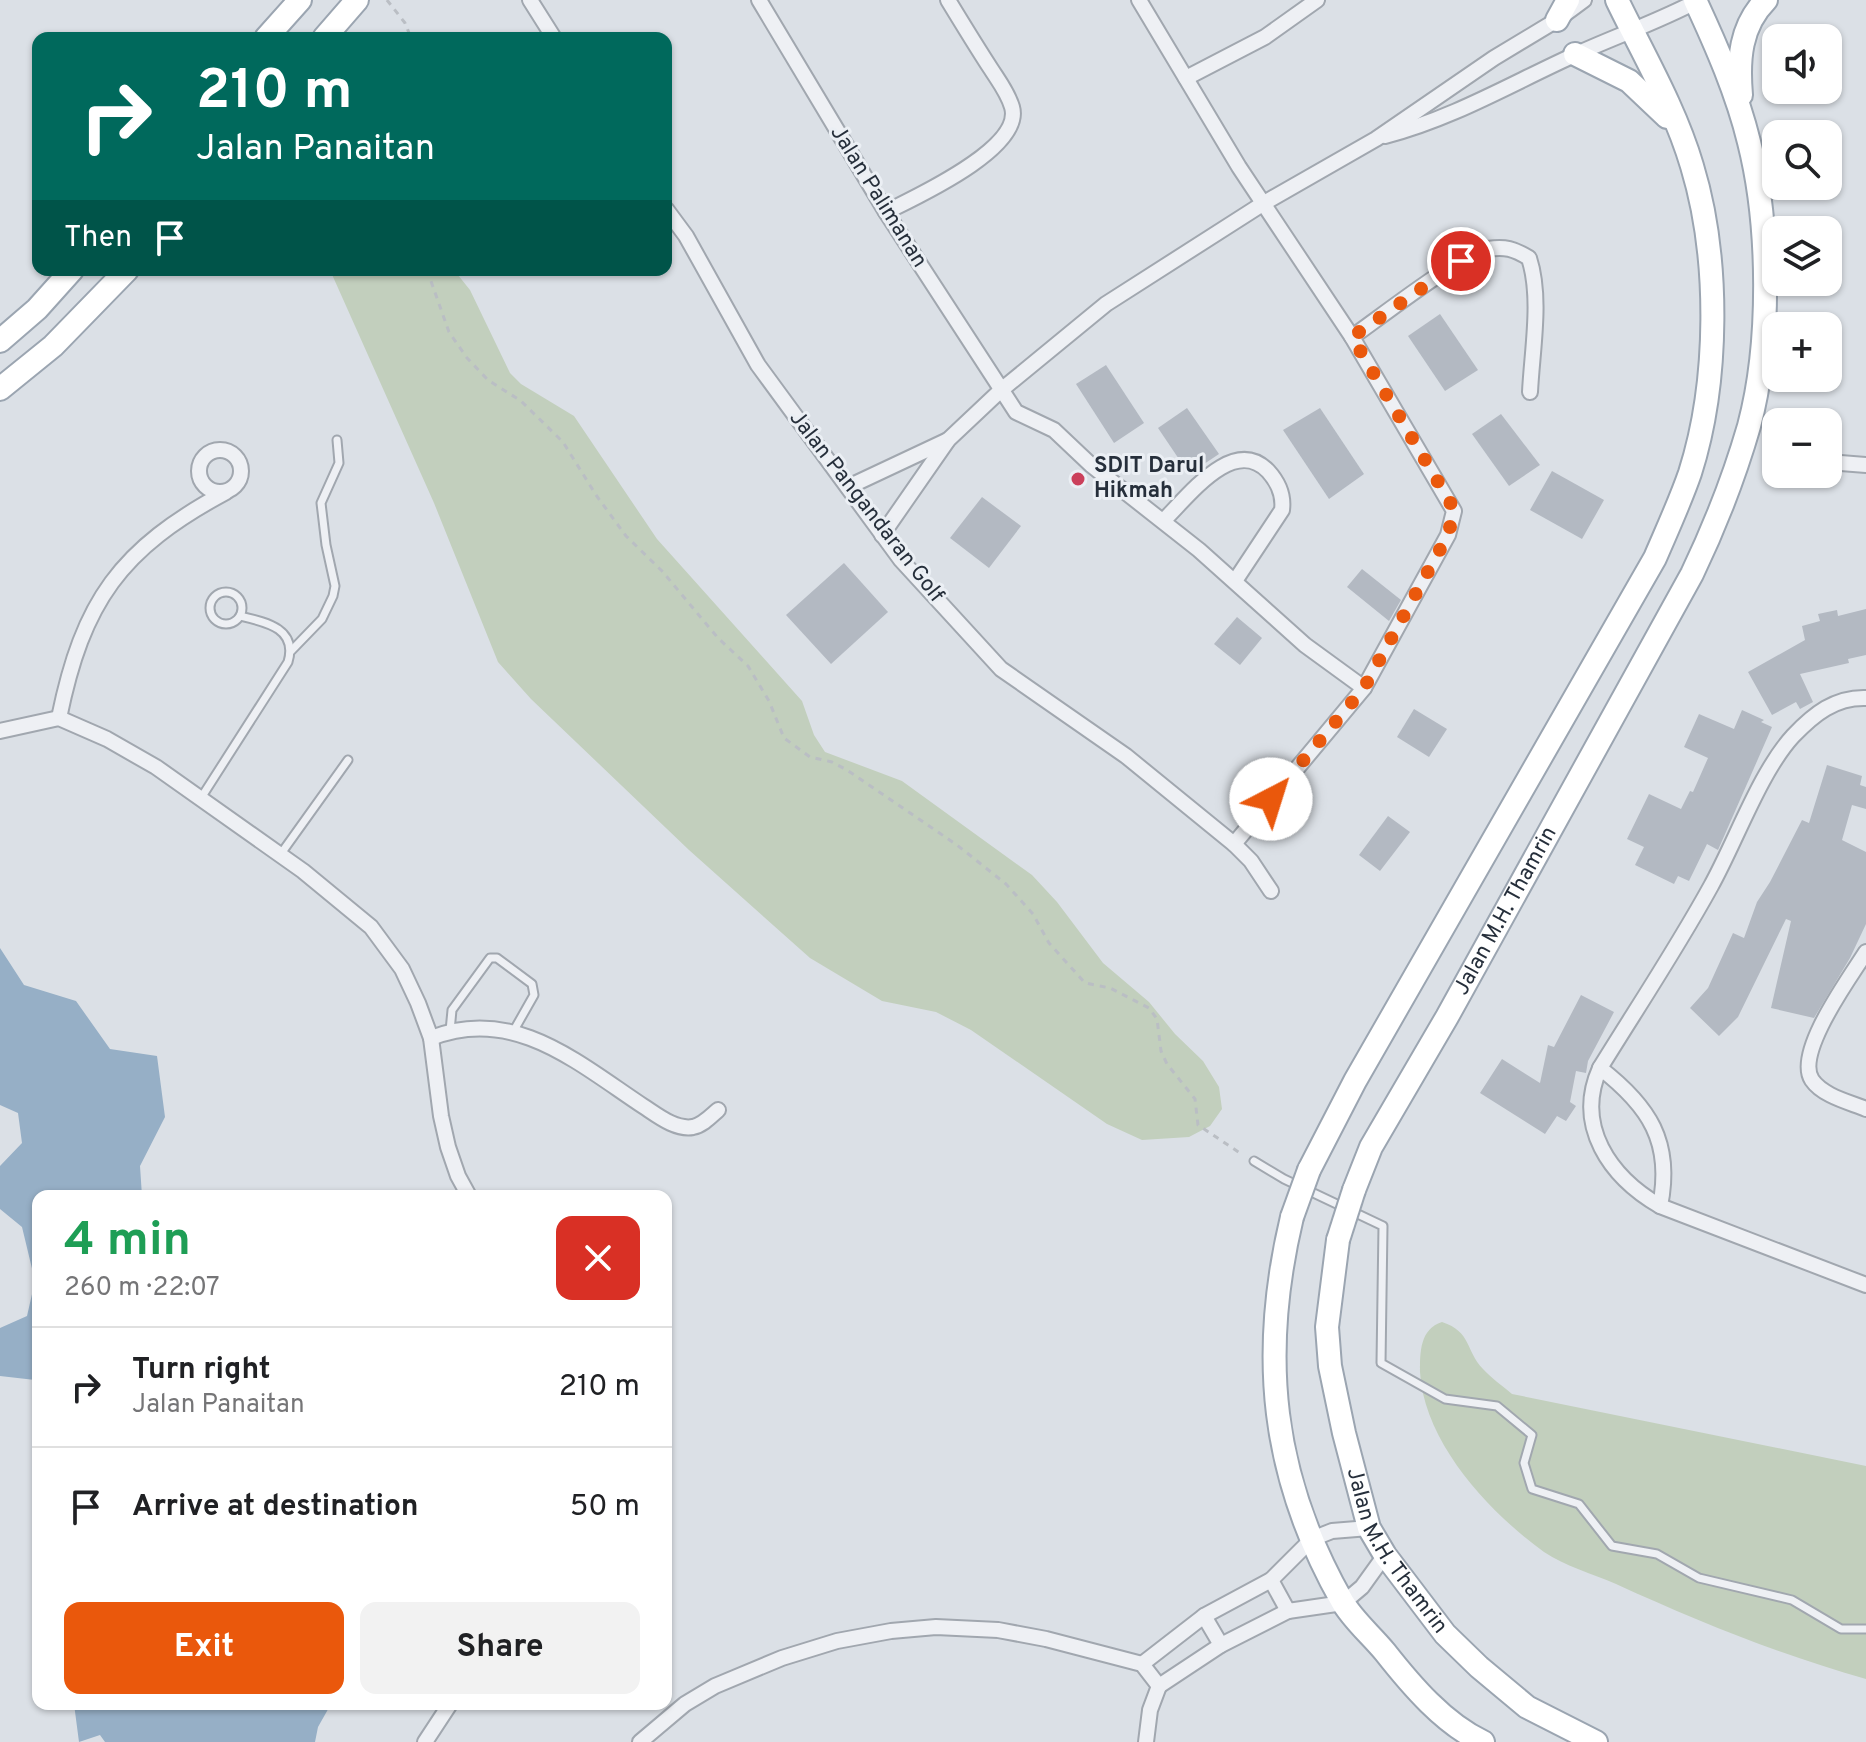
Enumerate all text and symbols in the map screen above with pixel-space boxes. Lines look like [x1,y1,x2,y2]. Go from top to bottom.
map controls [1762,24,1842,488]
button: sound [1762,24,1842,104]
text: 210 m [196,58,353,128]
icon: right [64,64,168,168]
button: search [1762,120,1842,200]
street label: Jalan Palimanan [824,121,932,273]
text: Jalan Panaitan [196,127,435,173]
icon: arrive [148,216,192,260]
button: layers [1762,216,1842,296]
text: Then [64,220,132,257]
pin [1427,227,1495,295]
icon: arrive [1439,239,1483,283]
button: + [1762,312,1842,392]
street label: Jalan Pangandaran Golf [783,406,949,608]
button: − [1762,408,1842,488]
place label: SDIT Darul Hikmah [1094,453,1205,505]
marker: SDIT Darul Hikmah [1069,470,1087,488]
position arrow [1229,757,1313,841]
street label: Jalan M.H. Thamrin [1448,822,1563,1000]
text: 4 min [64,1212,191,1272]
button: close [556,1216,640,1300]
text: 260 m · 22:07 [64,1272,220,1305]
text: Turn right [132,1352,270,1389]
icon: right [64,1365,108,1409]
text: 210 m [559,1369,640,1406]
text: Jalan Panaitan [132,1389,305,1422]
street label: Jalan M.H. Thamrin [1340,1465,1453,1639]
icon: arrive [64,1485,108,1529]
text: Arrive at destination [132,1489,418,1526]
text: 50 m [570,1489,640,1526]
button: Exit [64,1602,344,1694]
button: Share [360,1602,640,1694]

